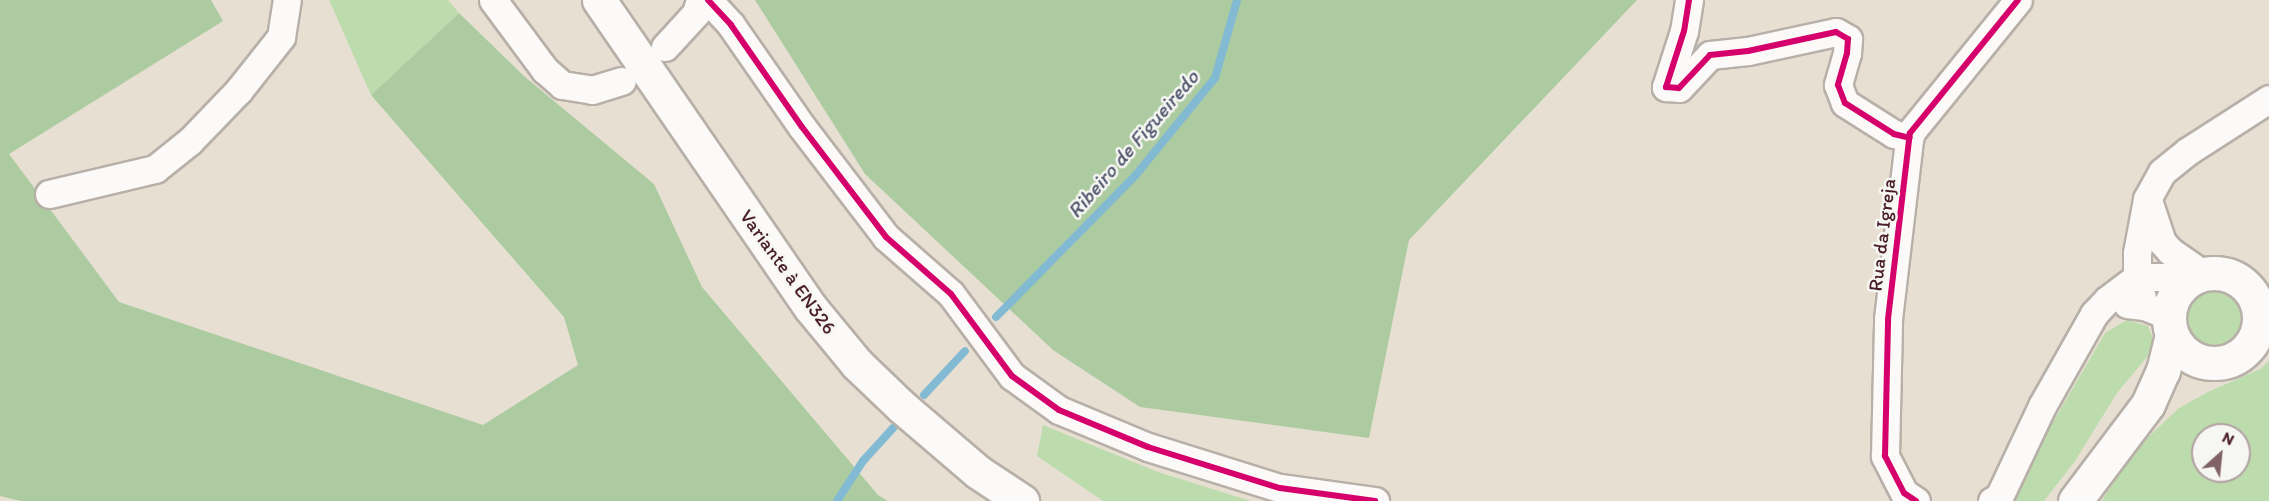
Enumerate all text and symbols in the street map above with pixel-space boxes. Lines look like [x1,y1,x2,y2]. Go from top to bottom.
water label: Ribeiro de Figueiredo [1062,65,1204,223]
street label: Rua da Igreja [1863,177,1901,293]
street label: Variante à EN326 [735,205,841,339]
north arrow [2191,423,2251,483]
text: N [2219,427,2238,449]

